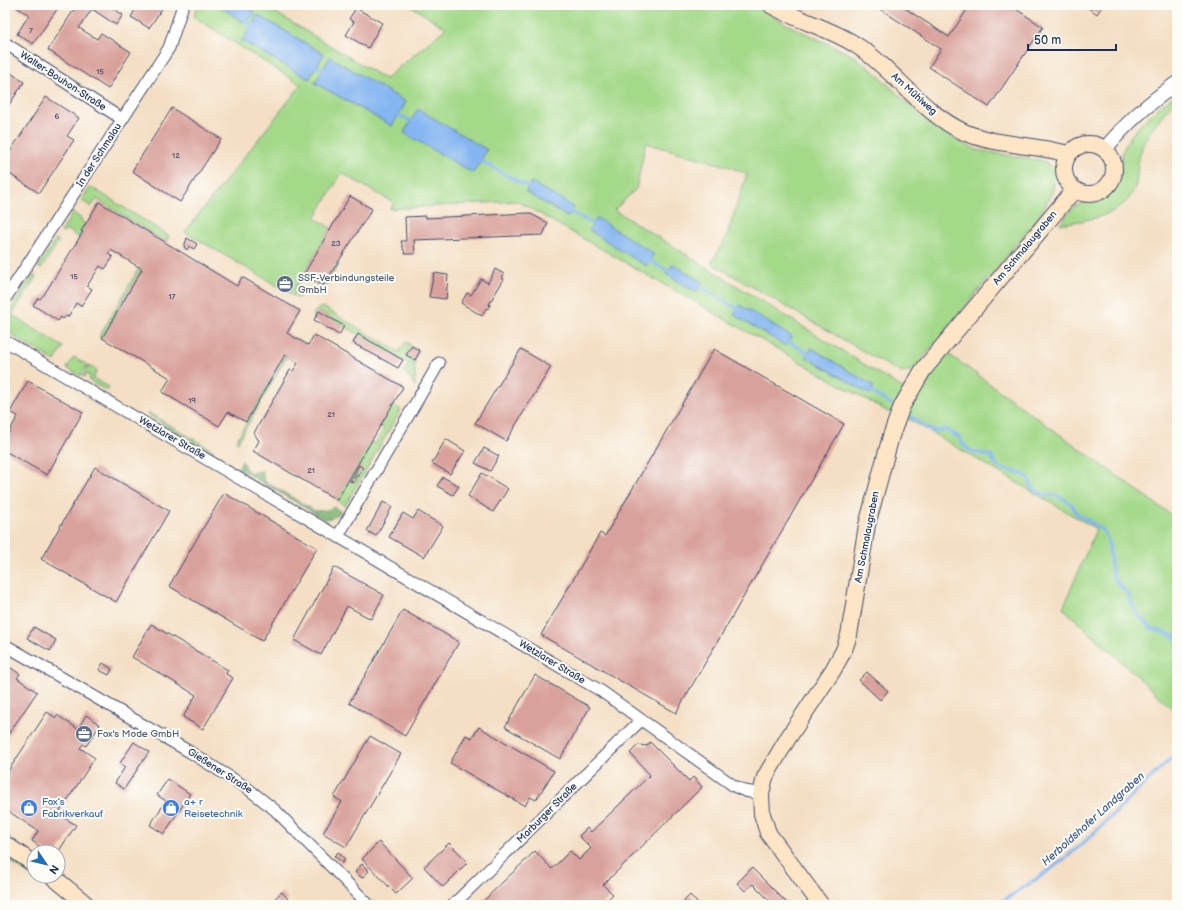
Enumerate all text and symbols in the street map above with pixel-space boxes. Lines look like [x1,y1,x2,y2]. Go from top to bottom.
house number: 7 [29,26,33,35]
scale bar [1028,26,1116,52]
text: 50 m [1034,33,1061,48]
street label: Walter-Bouhon-Straße [18,49,108,113]
house number: 15 [96,67,104,76]
street label: Am Mühlweg [889,70,940,118]
house number: 6 [55,112,60,121]
street label: In der Schmalau [74,121,124,189]
house number: 12 [172,151,180,160]
street label: Am Schmalaugraben [990,208,1060,288]
house number: 23 [331,239,341,248]
house number: 15 [70,272,78,281]
place label: SSF-Verbindungsteile GmbH [298,272,395,296]
office icon: SSF-Verbindungsteile GmbH [275,274,295,294]
house number: 17 [168,292,176,301]
house number: 19 [188,396,196,405]
house number: 21 [327,410,335,419]
street label: Wetzlarer Straße [136,414,208,462]
house number: 21 [307,466,315,475]
street label: Am Schmalaugraben [852,490,882,584]
street label: Wetzlarer Straße [517,637,587,687]
office icon: Fox's Mode GmbH [74,724,94,744]
place label: Fox's Mode GmbH [97,728,179,740]
street label: Gießener Straße [185,746,255,796]
water label: Herboldshofer Landgraben [1039,769,1147,869]
street label: Marburger Straße [514,780,580,846]
place label: Fox´s Fabrikverkauf [42,796,103,820]
place label: a+ r Reisetechnik [184,796,243,820]
shop icon: Fox´s Fabrikverkauf [19,798,39,818]
shop icon: a+ r Reisetechnik [161,798,181,818]
north arrow [26,844,66,884]
text: N [46,862,61,877]

